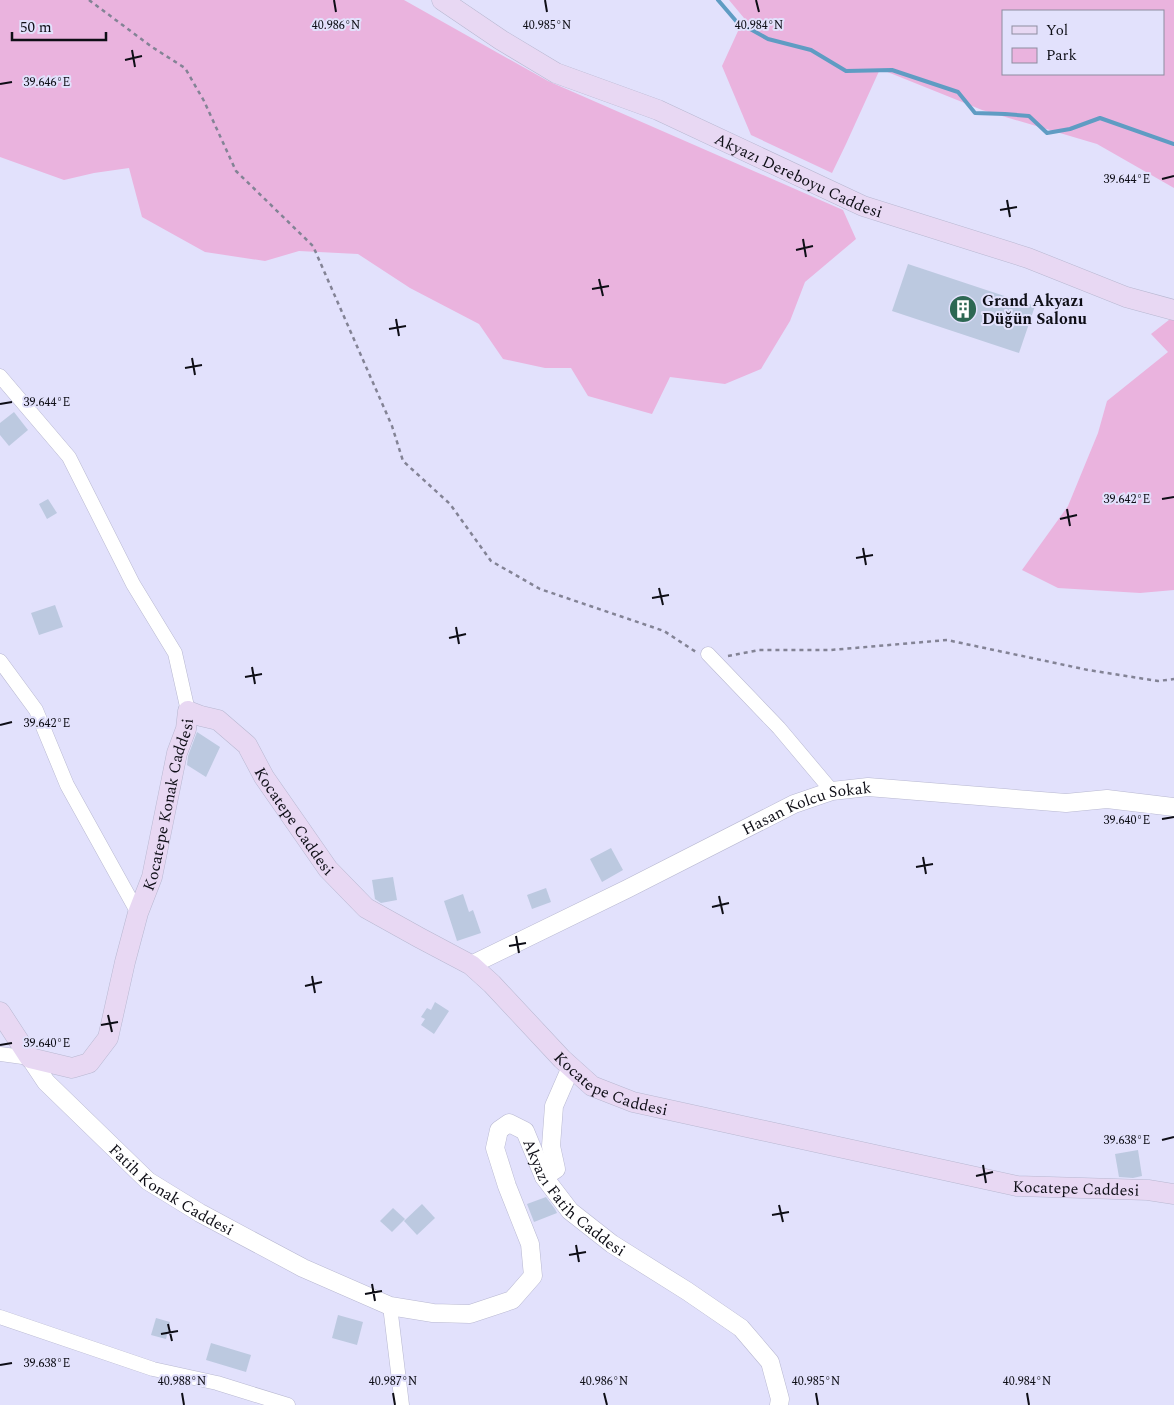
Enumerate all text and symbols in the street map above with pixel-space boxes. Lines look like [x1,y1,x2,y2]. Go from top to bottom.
scale bar [12,10,106,42]
legend [1002,10,1164,75]
text: 50 m [20,16,52,39]
text: 40.986°N [312,16,360,35]
text: 40.985°N [523,16,571,35]
text: 40.984°N [735,16,783,35]
text: Yol [1046,19,1068,42]
text: Park [1046,44,1077,67]
text: 39.646°E [24,73,70,92]
street label: Akyazı Dereboyu Caddesi [710,127,885,224]
text: 39.644°E [1104,170,1150,189]
place label: Grand Akyazı Düğün Salonu [982,289,1088,331]
building icon: Grand Akyazı Düğün Salonu [948,294,978,324]
text: 39.644°E [24,393,70,412]
text: 39.642°E [1104,490,1150,509]
text: 39.642°E [24,714,70,733]
street label: Kocatepe Konak Caddesi [137,717,200,894]
street label: Kocatepe Caddesi [248,763,339,881]
street label: Hasan Kolcu Sokak [738,776,873,842]
text: 39.640°E [1104,811,1150,830]
text: 39.640°E [24,1034,70,1053]
street label: Kocatepe Caddesi [548,1046,670,1122]
text: 39.638°E [1104,1131,1150,1150]
street label: Akyazı Fatih Caddesi [516,1135,630,1263]
street label: Fatih Konak Caddesi [103,1138,238,1242]
street label: Kocatepe Caddesi [1012,1175,1140,1203]
text: 39.638°E [24,1354,70,1373]
text: 40.988°N [158,1372,206,1391]
text: 40.987°N [369,1372,417,1391]
text: 40.986°N [580,1372,628,1391]
text: 40.985°N [792,1372,840,1391]
text: 40.984°N [1003,1372,1051,1391]

